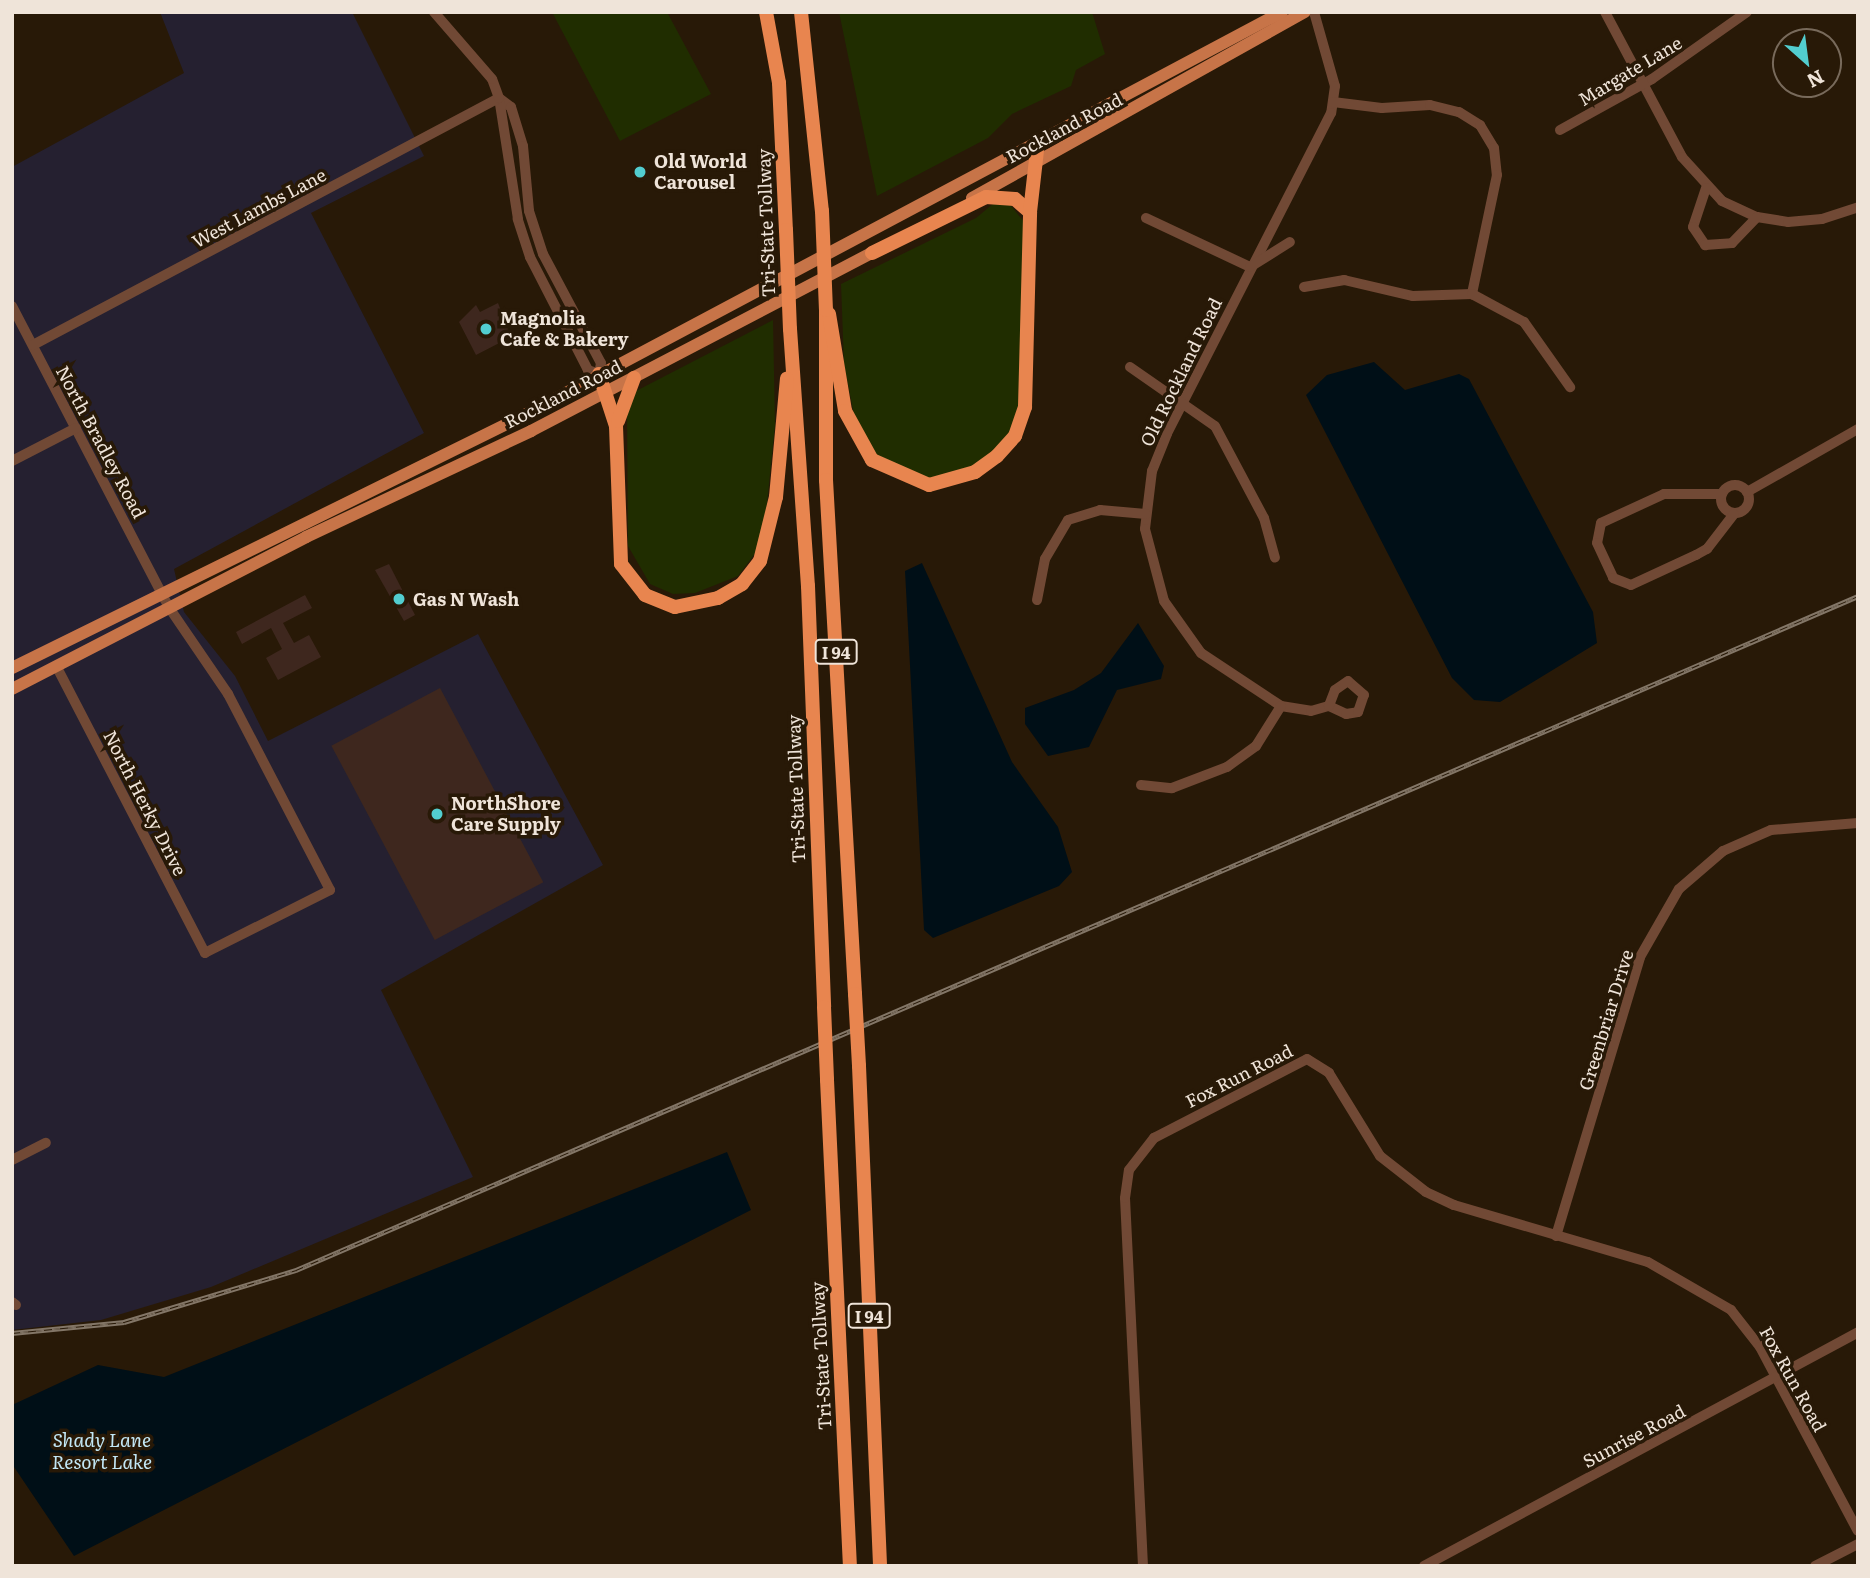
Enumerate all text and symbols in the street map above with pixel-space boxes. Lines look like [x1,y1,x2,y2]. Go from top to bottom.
north arrow [1772,28,1842,98]
street label: Margate Lane [1574,32,1686,110]
text: N [1802,64,1830,96]
street label: Rockland Road [1002,88,1126,168]
street label: Tri-State Tollway [753,148,779,298]
place label: Old World Carousel [654,151,747,194]
street label: West Lambs Lane [188,164,330,252]
marker: Old World Carousel [632,164,648,180]
street label: Old Rockland Road [1136,294,1226,450]
place label: Magnolia Cafe & Bakery [500,308,628,350]
marker: Magnolia Cafe & Bakery [478,321,494,337]
street label: Rockland Road [501,355,625,433]
street label: North Bradley Road [52,362,150,522]
place label: Gas N Wash [413,588,519,610]
marker: Gas N Wash [391,591,407,607]
road number: I 94 [813,639,859,664]
street label: Tri-State Tollway [783,714,809,864]
street label: North Herky Drive [99,727,191,879]
place label: NorthShore Care Supply [451,793,561,836]
marker: NorthShore Care Supply [429,806,445,822]
street label: Greenbriar Drive [1574,947,1638,1093]
street label: Fox Run Road [1182,1040,1296,1112]
street label: Tri-State Tollway [806,1281,836,1431]
road number: I 94 [846,1304,892,1328]
street label: Fox Run Road [1755,1323,1831,1435]
street label: Sunrise Road [1579,1400,1689,1472]
water label: Shady Lane Resort Lake [52,1429,152,1473]

